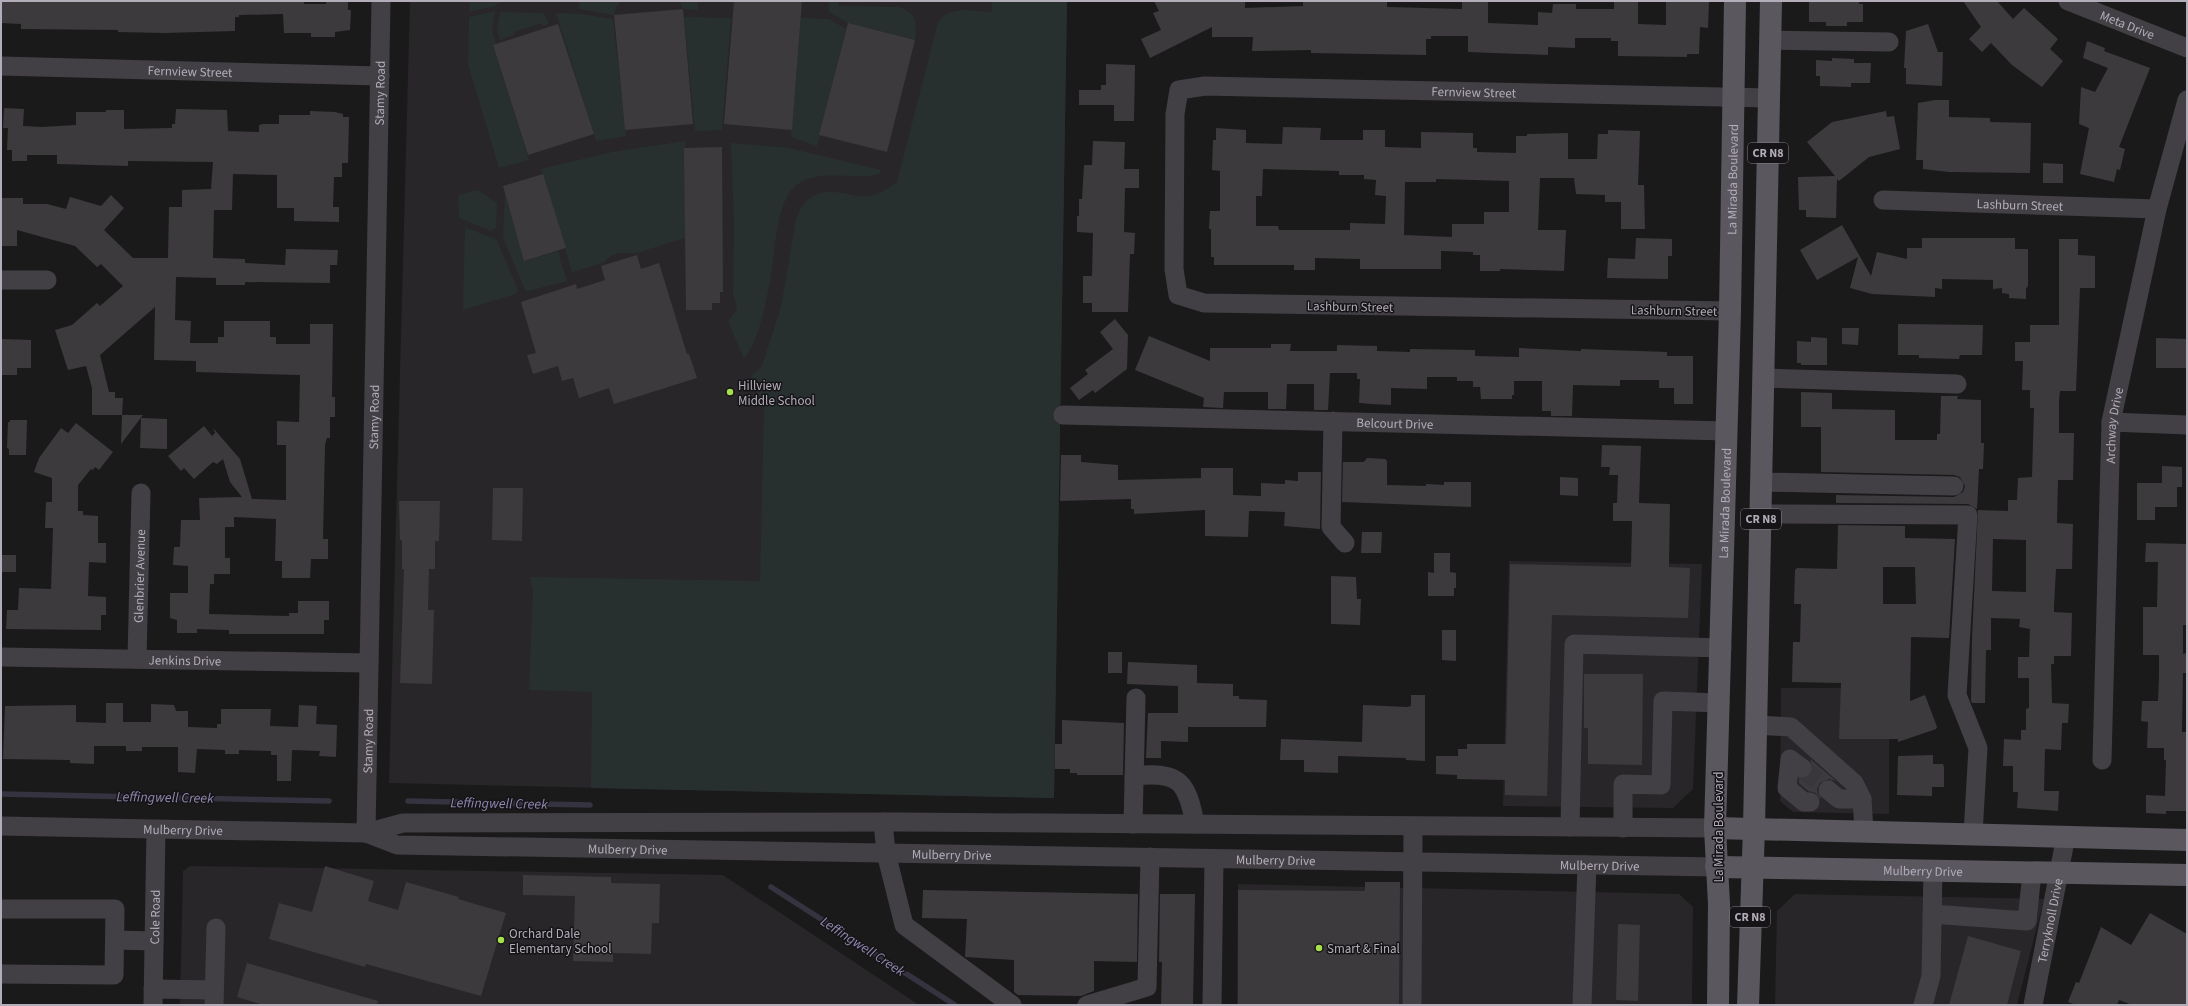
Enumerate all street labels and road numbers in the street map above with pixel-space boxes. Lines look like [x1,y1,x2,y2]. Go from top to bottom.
street label: Meta Drive [2097,7,2157,44]
street label: Stamy Road [371,61,390,126]
street label: Fernview Street [147,62,233,82]
street label: Fernview Street [1431,83,1517,103]
street label: La Mirada Boulevard [1723,124,1743,235]
road number: CR N8 [1748,143,1788,163]
street label: Lashburn Street [1976,195,2064,216]
street label: Lashburn Street [1307,297,1394,317]
street label: Lashburn Street [1631,301,1718,321]
street label: Stamy Road [365,385,384,450]
street label: Archway Drive [2102,386,2128,464]
street label: Belcourt Drive [1356,414,1434,434]
street label: La Mirada Boulevard [1715,448,1736,559]
road number: CR N8 [1741,509,1781,529]
street label: Glenbrier Avenue [130,529,150,623]
street label: Jenkins Drive [148,651,222,671]
street label: Stamy Road [359,709,378,774]
street label: La Mirada Boulevard [1710,772,1728,882]
street label: Mulberry Drive [143,821,223,840]
street label: Mulberry Drive [588,840,668,860]
street label: Mulberry Drive [912,846,992,865]
street label: Mulberry Drive [1236,851,1316,870]
street label: Mulberry Drive [1560,856,1640,876]
street label: Mulberry Drive [1883,862,1963,881]
street label: Terryknoll Drive [2033,877,2068,965]
street label: Cole Road [146,889,165,945]
road number: CR N8 [1730,907,1770,927]

